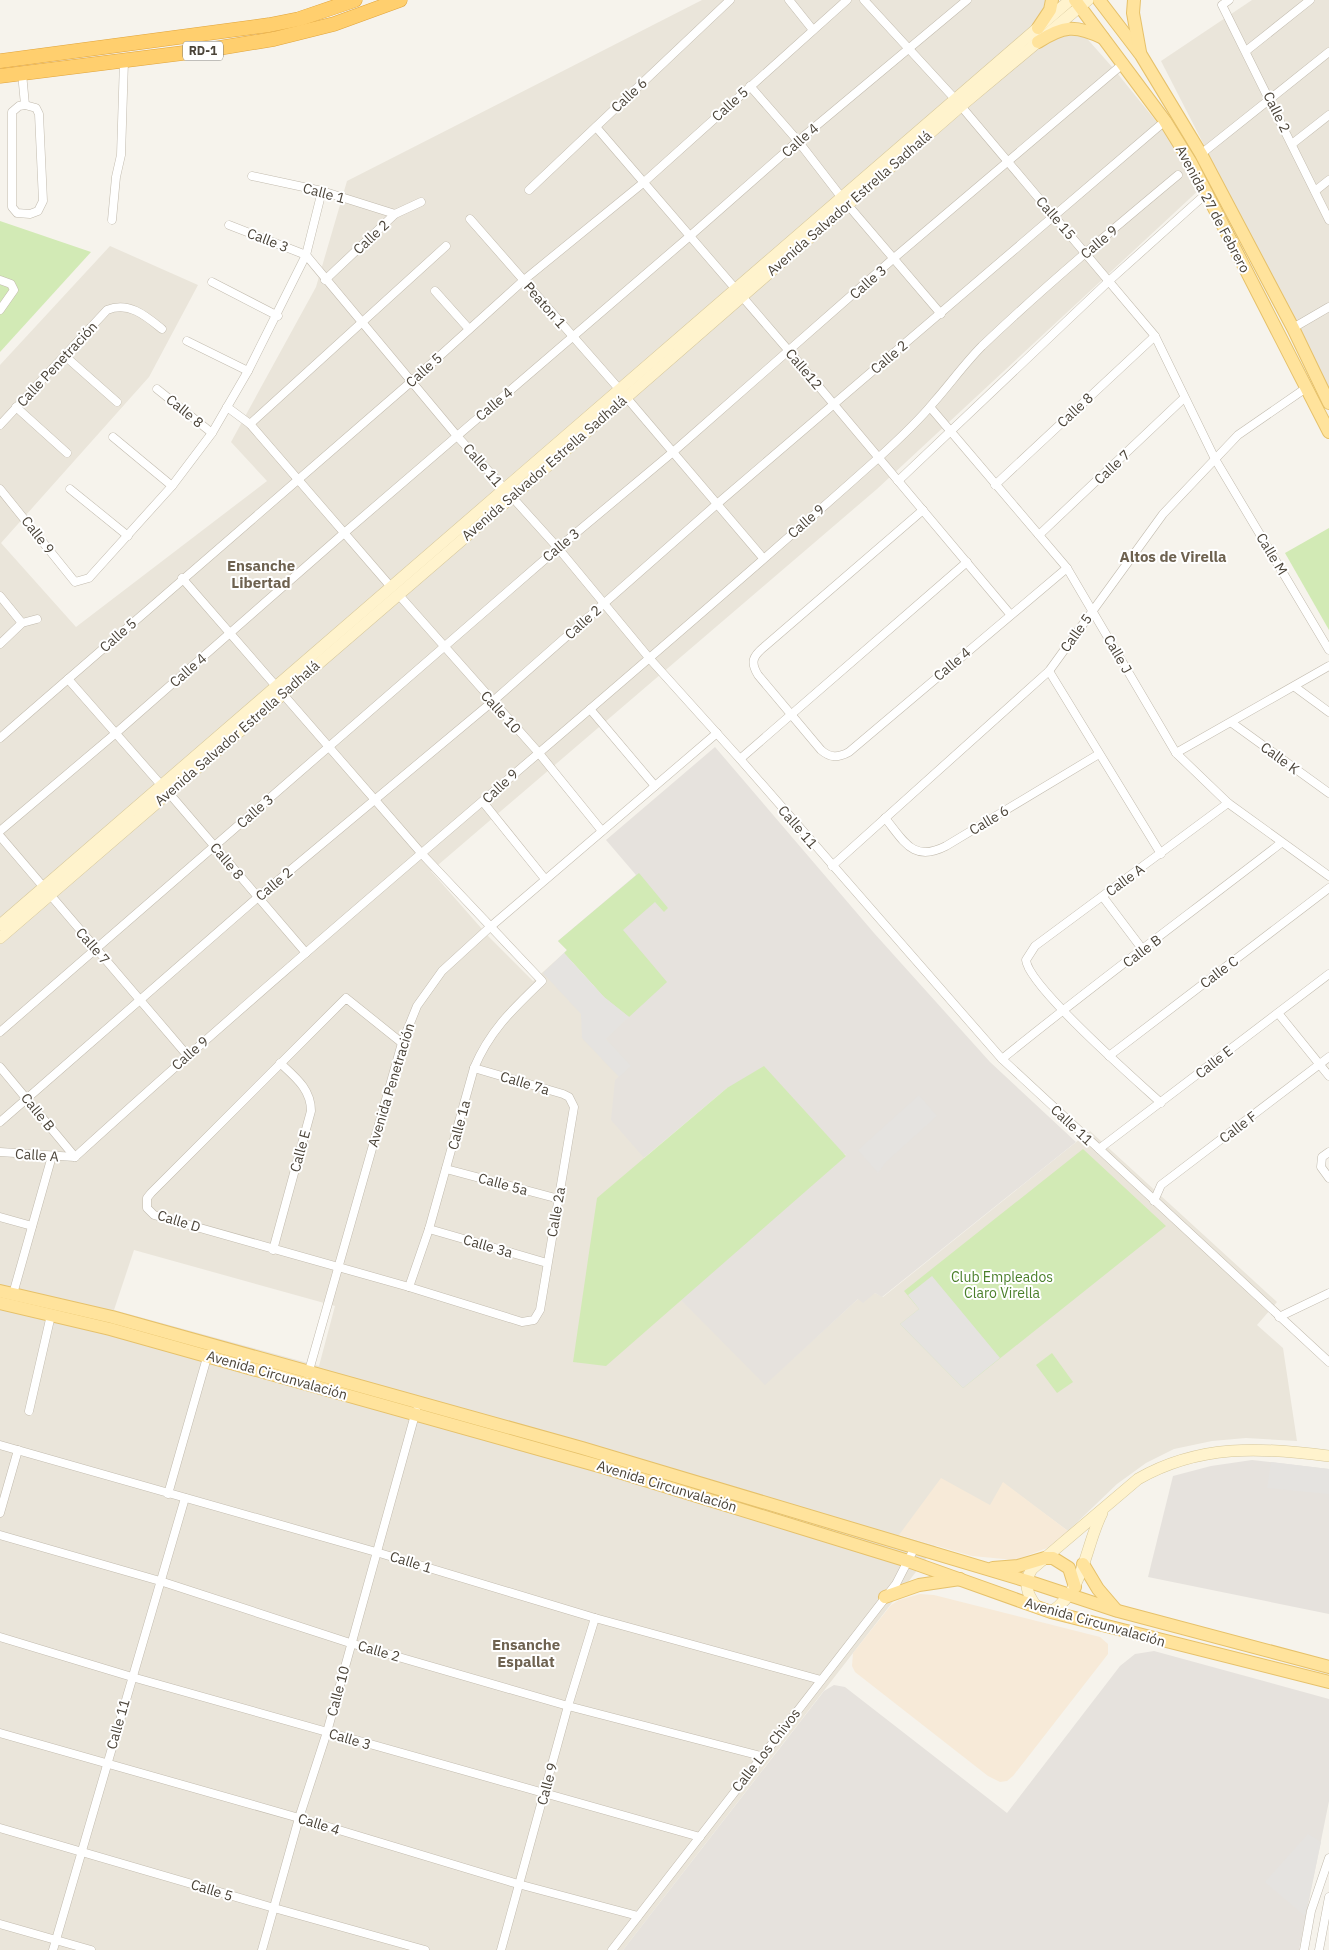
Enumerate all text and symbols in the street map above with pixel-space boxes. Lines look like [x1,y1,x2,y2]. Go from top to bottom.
road number: RD-1 [183,41,223,60]
street label: Calle 6 [607,74,651,116]
street label: Calle 5 [708,83,752,125]
street label: Calle 2 [1259,89,1295,135]
street label: Calle 4 [778,119,822,161]
street label: Avenida Salvador Estrella Sadhalá [763,126,936,280]
street label: Avenida 27 de Febrero [1172,142,1254,276]
street label: Calle 1 [301,179,347,207]
street label: Calle 15 [1032,193,1080,243]
street label: Calle 2 [349,216,393,258]
street label: Calle 9 [1077,221,1121,263]
street label: Calle 3 [245,224,291,256]
street label: Calle 3 [846,261,890,303]
street label: Peaton 1 [520,278,570,332]
street label: Calle Penetración [13,318,101,410]
street label: Calle 2 [867,336,911,378]
street label: Calle12 [782,345,826,393]
street label: Calle 5 [402,349,446,391]
street label: Calle 4 [472,383,516,425]
street label: Calle 8 [1053,389,1097,431]
street label: Calle 8 [163,390,207,432]
street label: Avenida Salvador Estrella Sadhalá [458,391,631,545]
street label: Calle 11 [459,440,507,490]
street label: Calle 7 [1090,446,1134,488]
street label: Calle 9 [784,500,828,542]
street label: Calle 9 [18,512,58,558]
street label: Calle 3 [539,524,583,566]
street label: Calle M [1252,530,1292,578]
district label: Altos de Virella [1119,547,1227,566]
district label: Ensanche Libertad [227,556,295,592]
street label: Calle 2 [561,601,605,643]
street label: Calle 5 [1056,610,1096,656]
street label: Calle 5 [96,614,140,656]
street label: Calle J [1100,631,1136,677]
street label: Calle 4 [930,643,974,685]
street label: Calle 4 [166,649,210,691]
street label: Avenida Salvador Estrella Sadhalá [151,656,324,810]
street label: Calle 10 [477,687,525,737]
street label: Calle K [1257,738,1303,778]
street label: Calle 9 [478,765,522,807]
street label: Calle 3 [233,790,277,832]
street label: Calle 6 [966,801,1012,839]
street label: Calle 11 [774,802,822,852]
street label: Calle 8 [206,839,248,883]
street label: Calle A [1102,860,1148,900]
street label: Calle 2 [252,863,296,905]
street label: Calle 7 [72,924,114,968]
street label: Calle B [1119,931,1165,971]
street label: Calle C [1196,952,1242,992]
street label: Avenida Penetración [364,1021,418,1149]
street label: Calle 9 [168,1032,212,1074]
street label: Calle E [1192,1042,1236,1082]
street label: Calle 7a [498,1067,552,1099]
street label: Calle B [17,1089,59,1135]
street label: Calle 1a [444,1098,474,1152]
street label: Calle 11 [1047,1101,1097,1149]
street label: Calle F [1216,1107,1261,1147]
street label: Calle E [286,1128,314,1174]
street label: Calle A [15,1144,59,1166]
street label: Calle 5a [476,1169,530,1199]
street label: Calle 2a [543,1185,569,1238]
street label: Calle D [155,1206,203,1236]
street label: Calle 3a [461,1230,515,1262]
park label: Club Empleados Claro Virella [951,1268,1053,1302]
street label: Avenida Circunvalación [205,1346,349,1404]
street label: Avenida Circunvalación [595,1456,739,1516]
street label: Calle 1 [388,1547,434,1577]
street label: Avenida Circunvalación [1023,1593,1167,1651]
district label: Ensanche Espallat [492,1635,560,1671]
street label: Calle 2 [356,1636,402,1666]
street label: Calle 10 [323,1664,353,1718]
street label: Calle 11 [102,1697,134,1751]
street label: Calle Los Chivos [728,1704,804,1795]
street label: Calle 3 [327,1724,373,1754]
street label: Calle 9 [533,1761,561,1807]
street label: Calle 4 [296,1809,342,1839]
street label: Calle 5 [189,1875,235,1905]

